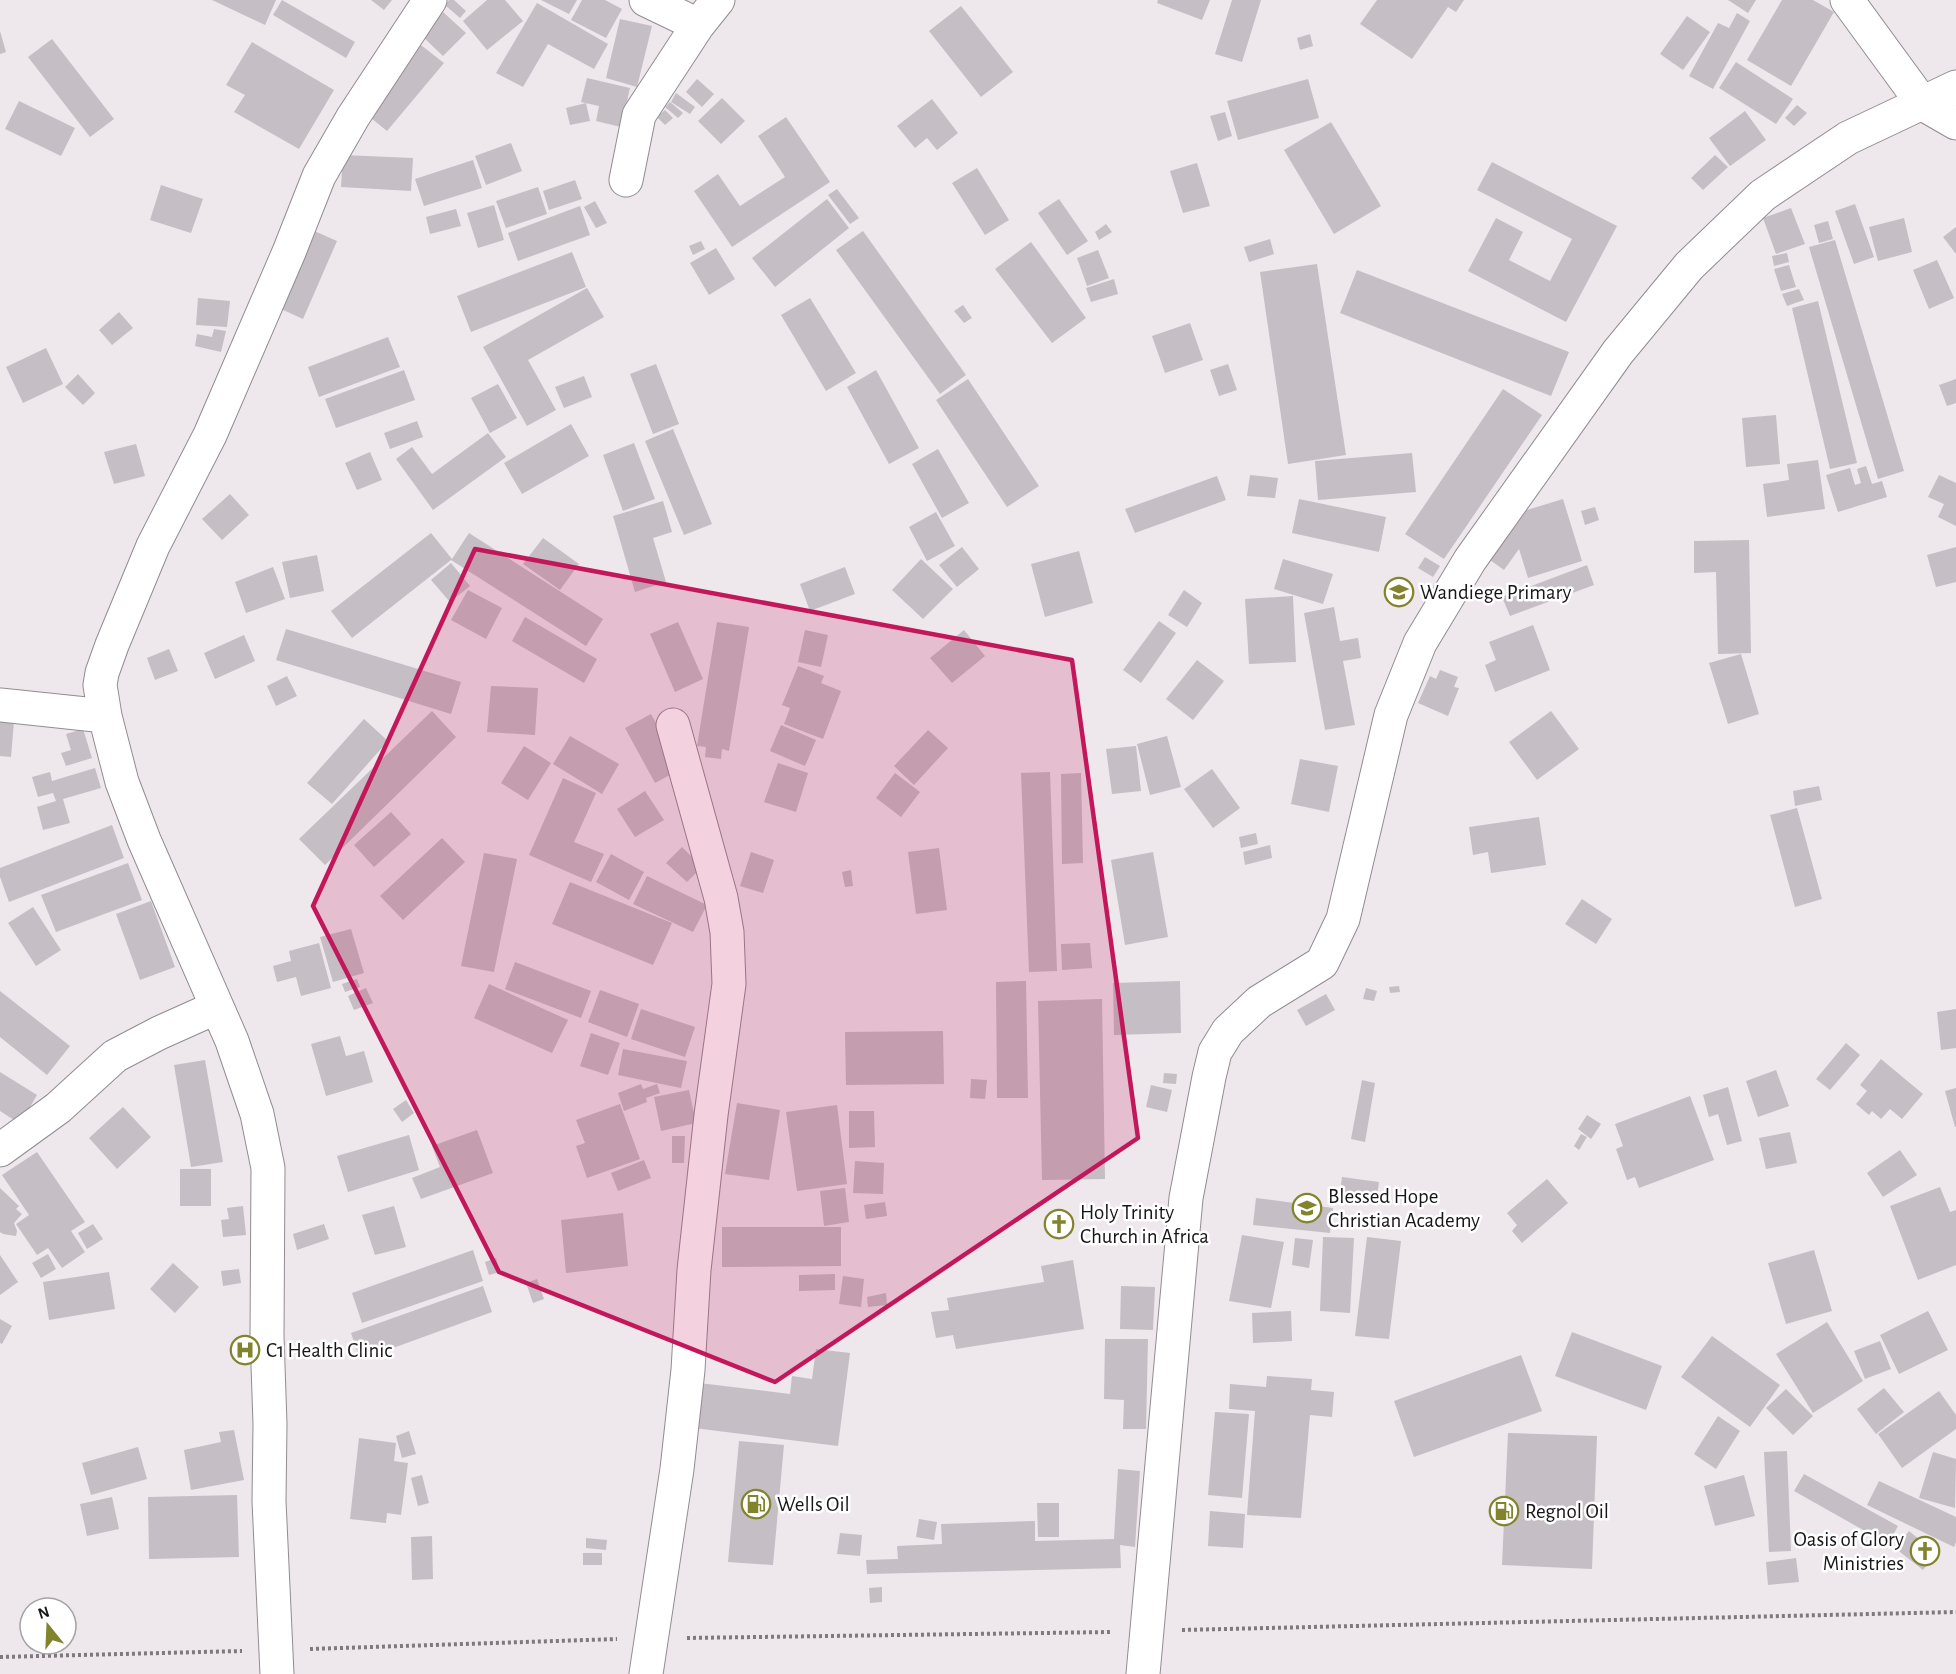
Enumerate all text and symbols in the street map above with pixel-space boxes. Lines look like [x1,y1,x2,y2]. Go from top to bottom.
school or university icon: Wandiege Primary [1383,576,1415,608]
place label: Wandiege Primary [1420,582,1572,603]
place label: Blessed Hope Christian Academy [1328,1186,1480,1231]
school or university icon: Blessed Hope Christian Academy [1291,1192,1323,1224]
place label: Holy Trinity Church in Africa [1080,1202,1209,1247]
church icon: Holy Trinity Church in Africa [1043,1208,1075,1240]
hospital icon: C1 Health Clinic [229,1334,261,1366]
place label: C1 Health Clinic [266,1340,392,1361]
fuel station icon: Wells Oil [740,1488,772,1520]
place label: Wells Oil [777,1494,850,1515]
fuel station icon: Regnol Oil [1488,1495,1520,1527]
place label: Regnol Oil [1525,1501,1609,1522]
place label: Oasis of Glory Ministries [1793,1529,1904,1574]
church icon: Oasis of Glory Ministries [1909,1535,1941,1567]
north arrow [18,1596,78,1656]
text: N [36,1603,51,1622]

